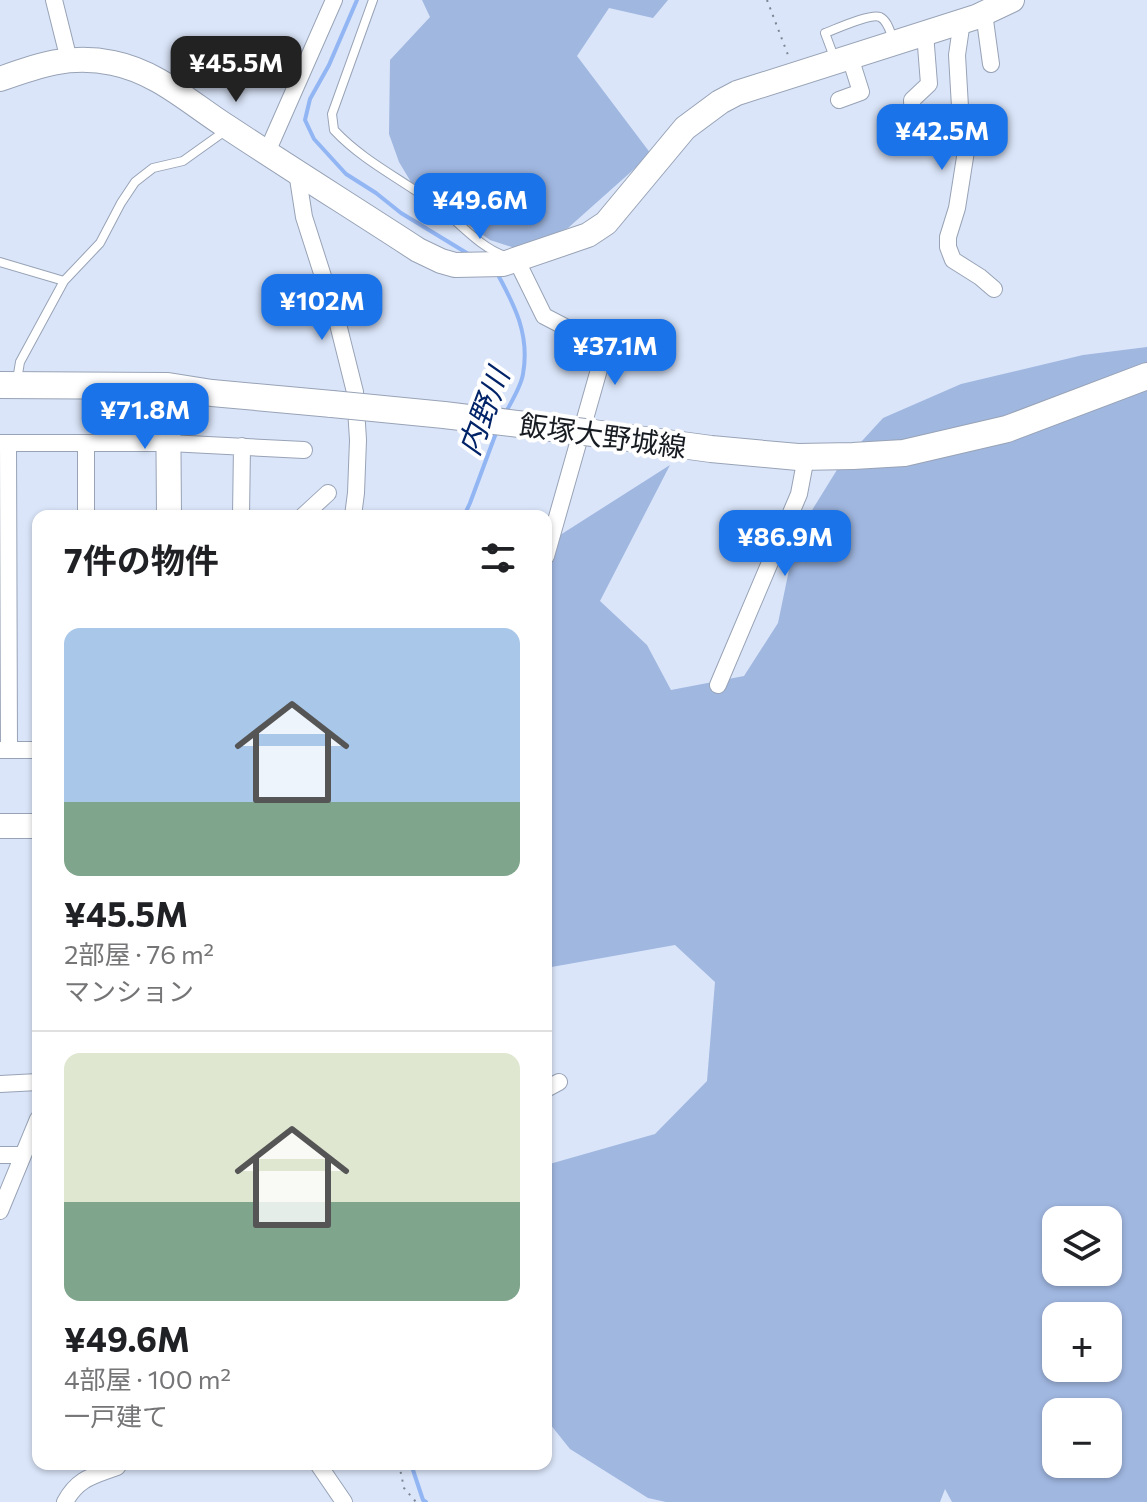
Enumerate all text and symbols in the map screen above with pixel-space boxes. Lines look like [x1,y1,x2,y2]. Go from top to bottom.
pin: ¥45.5M [171,36,301,104]
text: ¥45.5M [189,46,283,77]
pin: ¥42.5M [877,104,1007,172]
text: ¥42.5M [895,114,989,145]
pin: ¥49.6M [415,173,545,241]
text: ¥49.6M [432,183,528,214]
pin: ¥102M [266,274,378,342]
text: ¥102M [279,284,365,315]
pin: ¥37.1M [550,319,680,387]
text: ¥37.1M [572,329,658,360]
water label: 内野川 [449,360,516,460]
pin: ¥71.8M [80,383,210,451]
text: ¥71.8M [100,393,190,424]
street label: 飯塚大野城線 [517,406,689,464]
pin: ¥86.9M [720,510,850,578]
text: ¥86.9M [737,520,833,551]
icon: filters [476,536,520,580]
text: 7件の物件 [64,538,219,580]
icon: home [220,680,364,824]
text: ¥45.5M [64,892,188,934]
text: 2部屋 · 76 m² [64,938,214,969]
text: マンション [64,975,194,1006]
icon: home [220,1105,364,1249]
map controls [1042,1206,1122,1478]
button: layers [1042,1206,1122,1286]
button: + [1042,1302,1122,1382]
text: ¥49.6M [64,1317,190,1359]
text: 4部屋 · 100 m² [64,1363,231,1394]
button: − [1042,1398,1122,1478]
text: 一戸建て [64,1400,168,1431]

